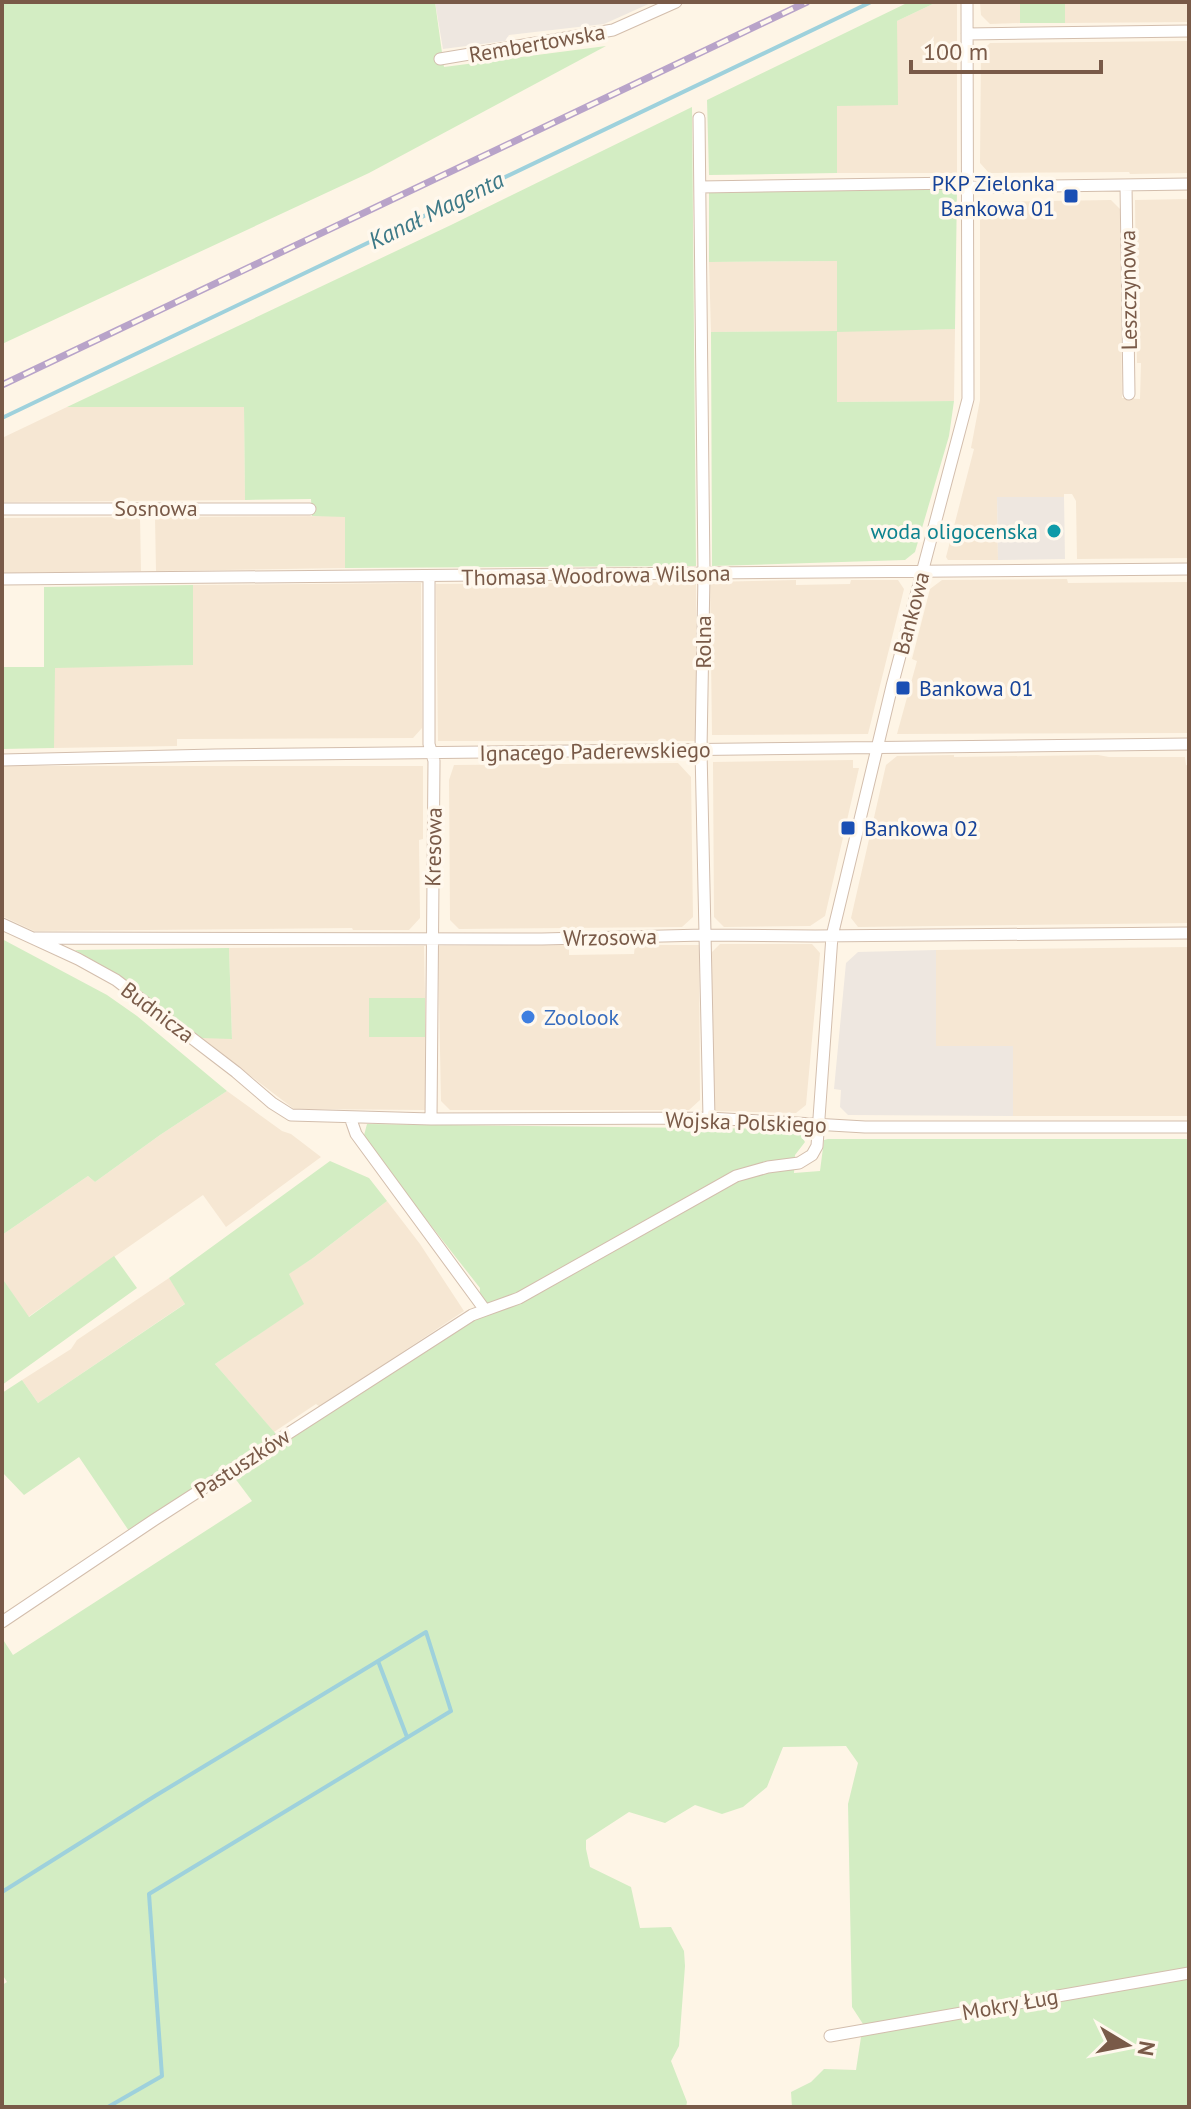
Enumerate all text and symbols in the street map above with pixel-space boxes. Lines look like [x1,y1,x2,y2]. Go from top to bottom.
street label: Rembertowska [467,17,607,69]
scale bar [911,24,1101,74]
text: 100 m [923,36,988,67]
water label: Kanał Magenta [363,164,509,256]
place label: PKP Zielonka Bankowa 01 [932,169,1055,222]
marker: PKP Zielonka Bankowa 01 [1062,187,1080,205]
street label: Leszczynowa [1113,230,1143,350]
street label: Sosnowa [114,494,198,522]
place label: woda oligocenska [871,517,1038,545]
marker: woda oligocenska [1045,522,1063,540]
street label: Thomasa Woodrowa Wilsona [461,559,731,591]
street label: Bankowa [887,568,935,658]
street label: Rolna [689,615,717,669]
place label: Bankowa 01 [919,674,1034,702]
marker: Bankowa 01 [894,679,912,697]
street label: Ignacego Paderewskiego [479,735,711,767]
street label: Kresowa [418,807,448,887]
place label: Bankowa 02 [864,814,979,842]
marker: Bankowa 02 [839,819,857,837]
street label: Wrzosowa [563,922,657,952]
street label: Budnicza [116,975,200,1049]
place label: Zoolook [544,1003,619,1031]
marker: Zoolook [519,1008,537,1026]
street label: Wojska Polskiego [665,1105,827,1139]
street label: Pastuszków [189,1422,295,1504]
street label: Mokry Ług [960,1982,1060,2026]
north arrow [1087,2005,1167,2085]
text: N [1132,2039,1162,2058]

